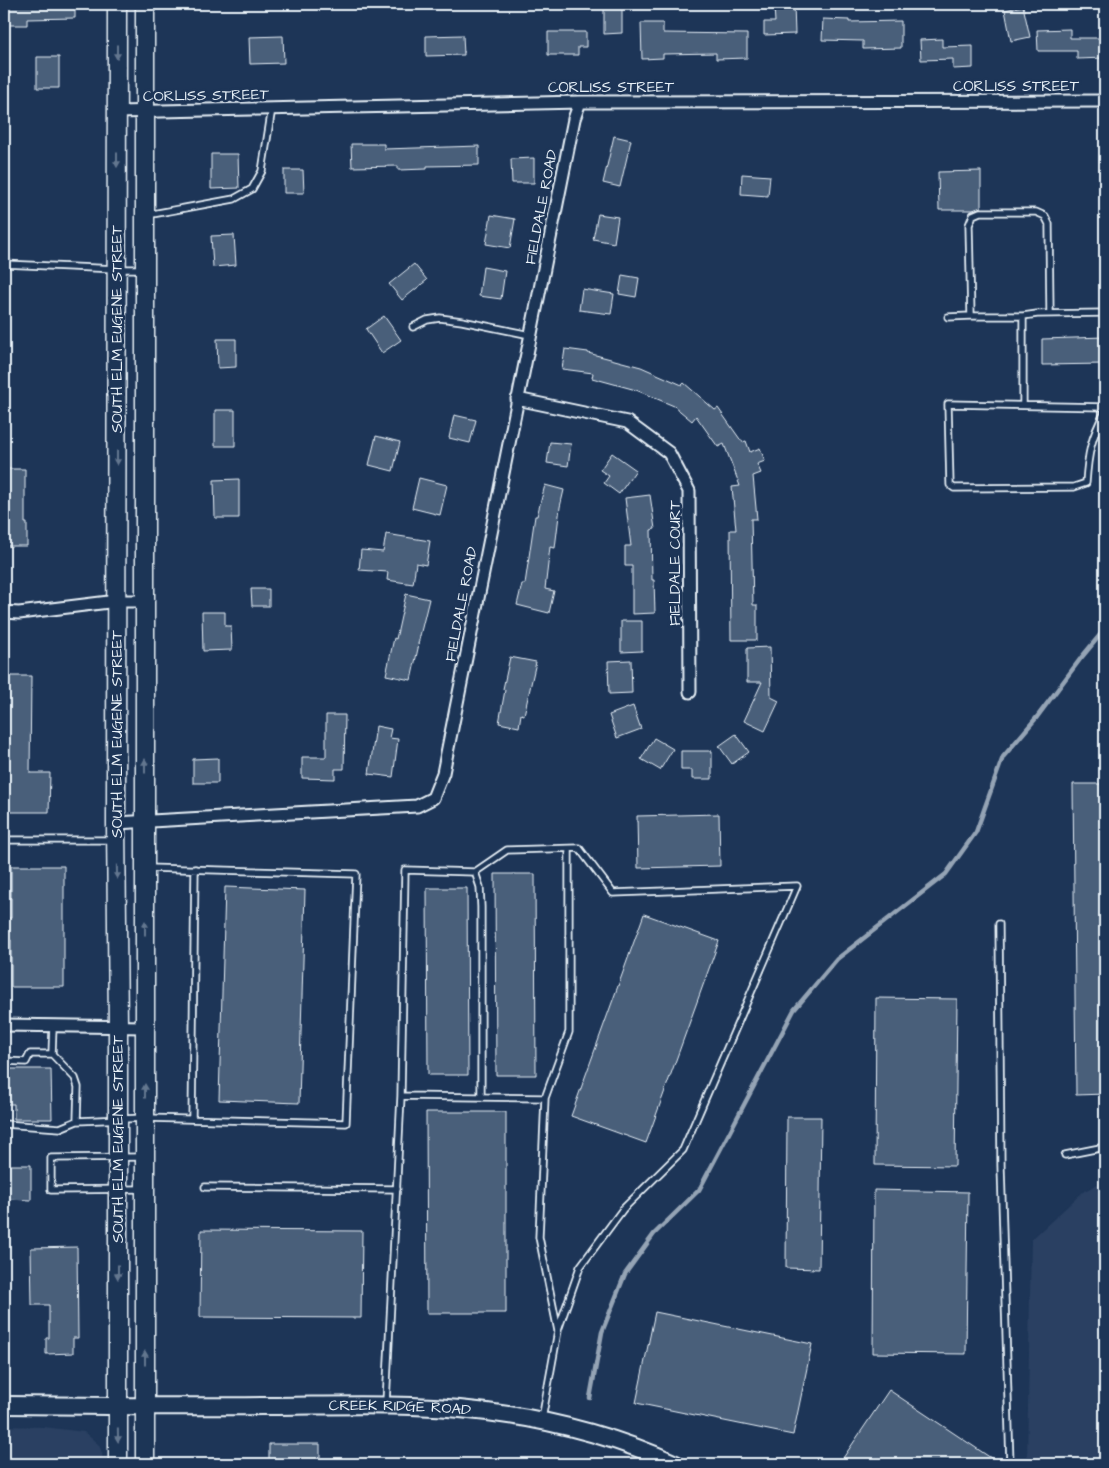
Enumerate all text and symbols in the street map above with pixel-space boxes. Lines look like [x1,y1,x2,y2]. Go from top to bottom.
one-way arrow [113,45,121,61]
street label: CORLISS STREET [953,76,1080,97]
street label: CORLISS STREET [548,77,675,98]
street label: CORLISS STREET [143,84,270,107]
street label: FIELDALE ROAD [520,148,563,266]
one-way arrow [113,153,121,169]
street label: SOUTH ELM EUGENE STREET [107,224,128,433]
one-way arrow [113,450,121,466]
street label: FIELDALE COURT [665,500,686,626]
street label: FIELDALE ROAD [440,545,483,663]
street label: SOUTH ELM EUGENE STREET [107,629,128,838]
one-way arrow [141,757,149,773]
one-way arrow [113,864,121,880]
one-way arrow [141,920,149,936]
street label: SOUTH ELM EUGENE STREET [108,1034,129,1243]
one-way arrow [141,1082,149,1098]
one-way arrow [114,1264,122,1280]
one-way arrow [141,1350,149,1366]
street label: CREEK RIDGE ROAD [329,1395,472,1421]
one-way arrow [114,1427,122,1443]

